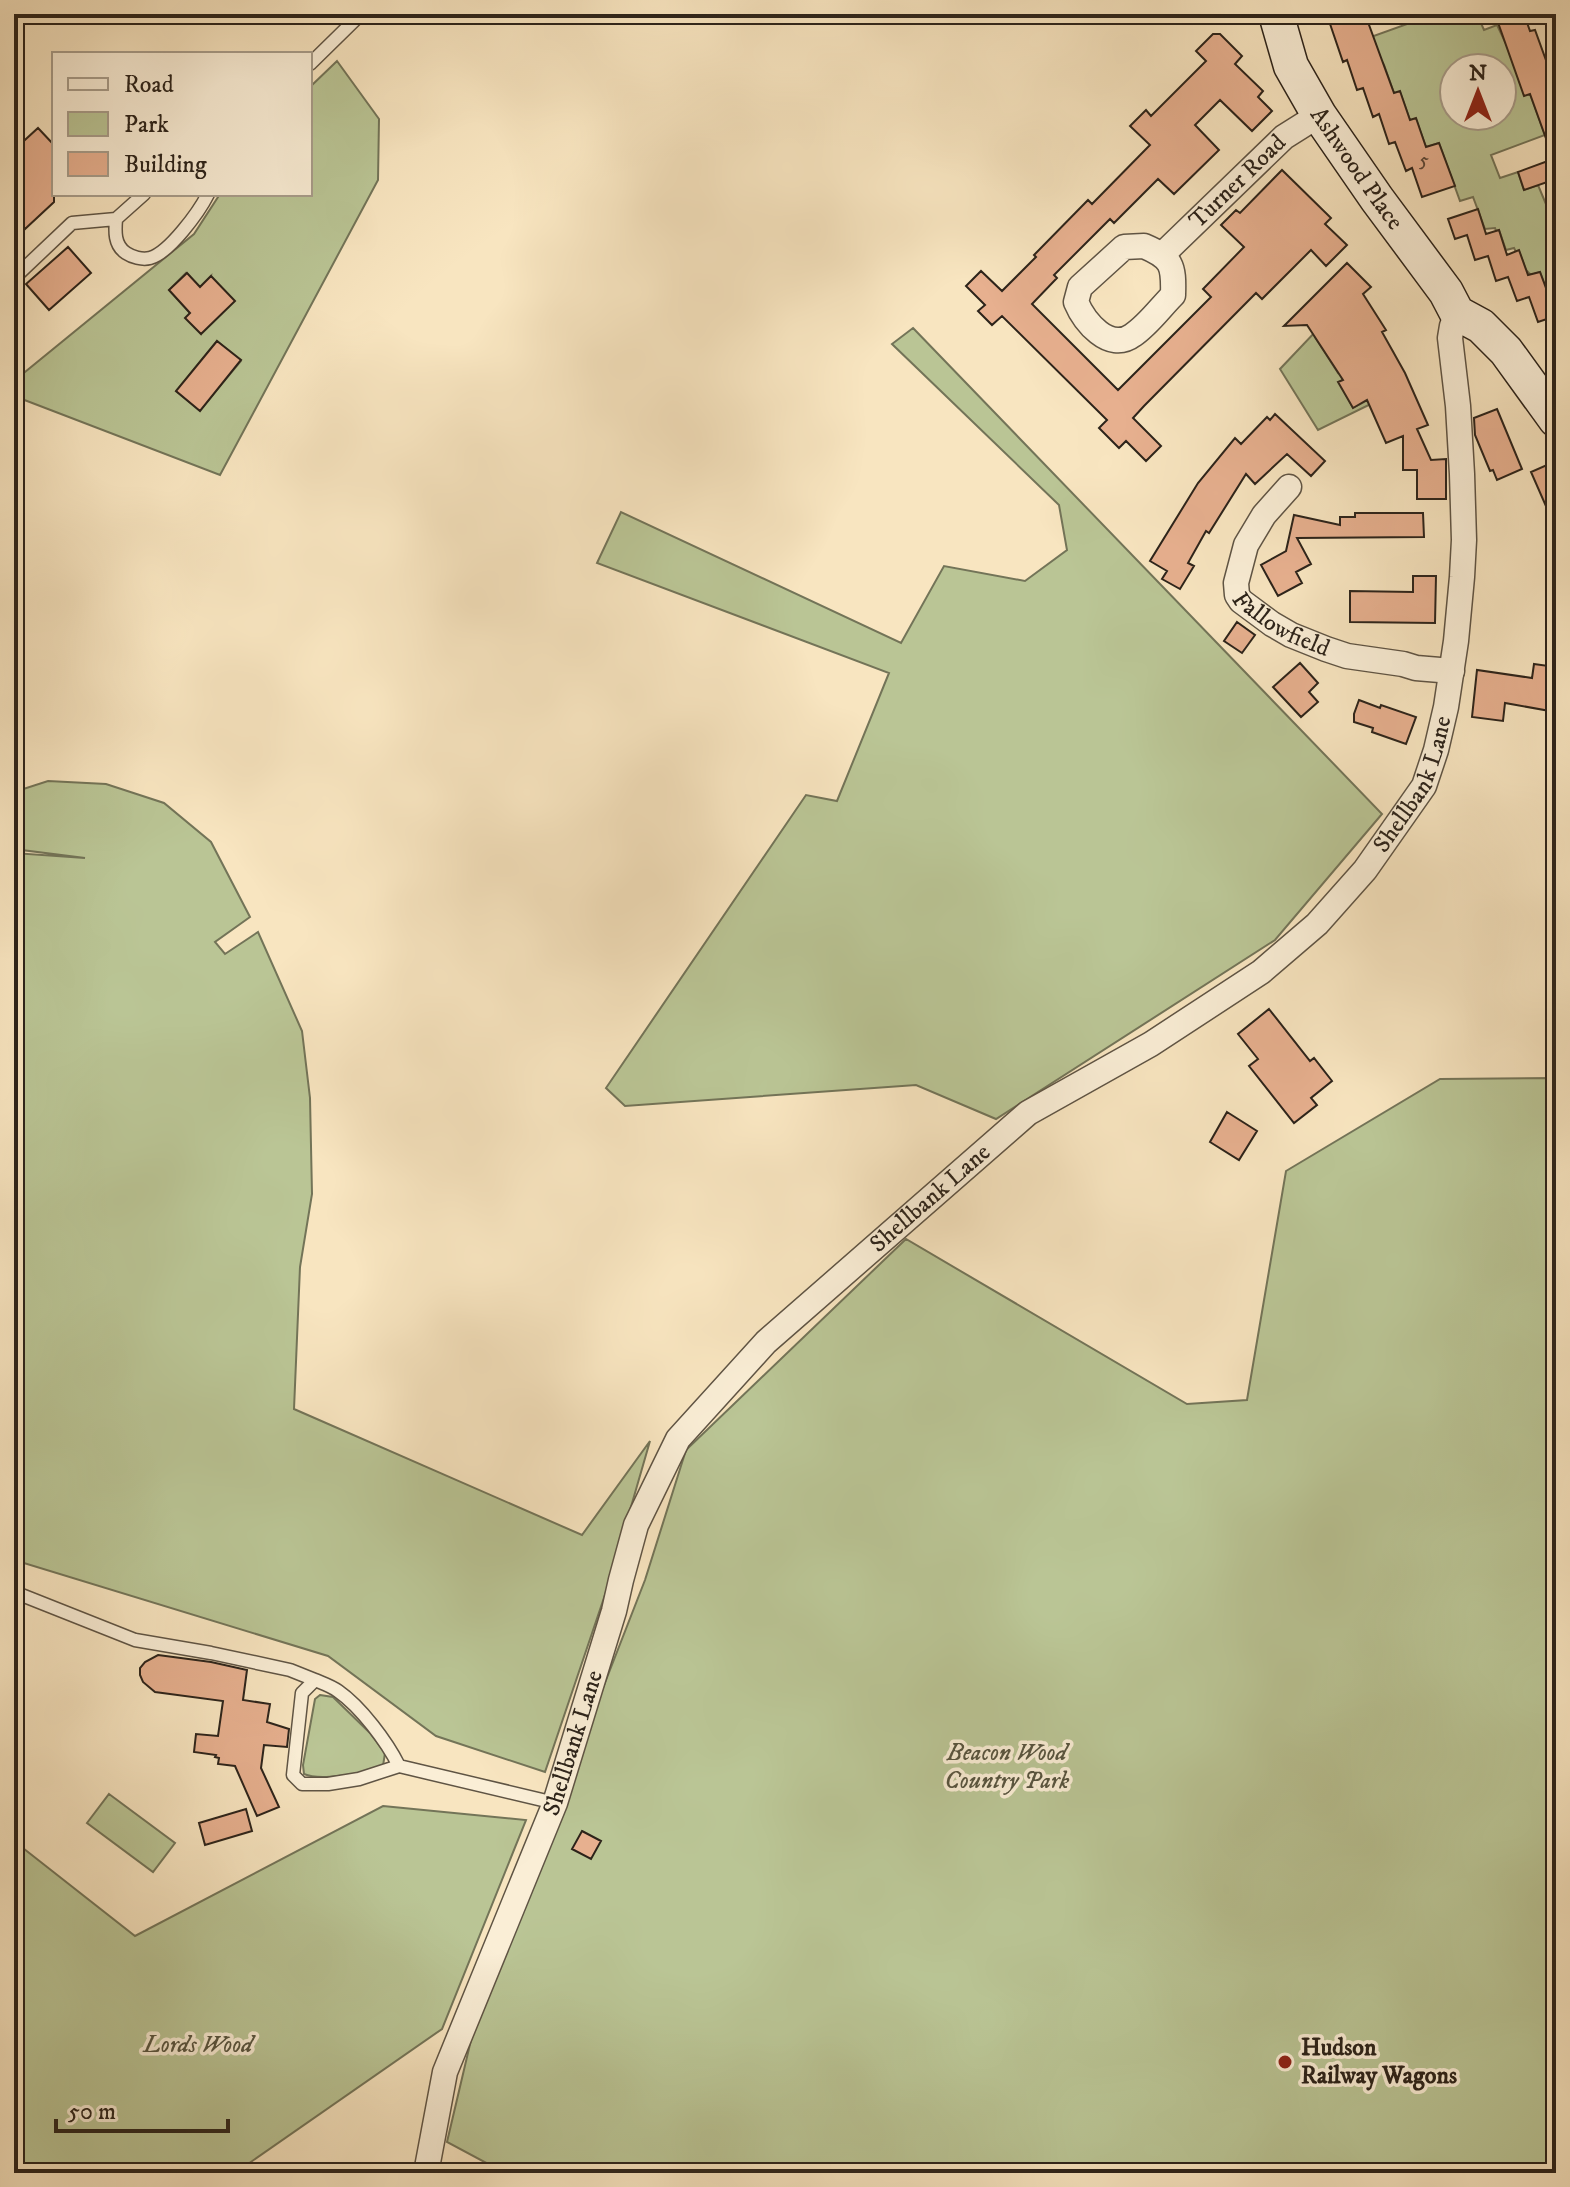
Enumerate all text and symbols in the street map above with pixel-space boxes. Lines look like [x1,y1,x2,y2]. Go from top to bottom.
legend [52,52,312,196]
north arrow [1438,52,1518,132]
text: N [1469,60,1487,87]
text: Road [124,70,174,100]
street label: Ashwood Place [1303,101,1410,236]
text: Park [124,110,169,140]
street label: Turner Road [1183,128,1292,235]
house number: 5 [1419,148,1429,173]
text: Building [124,150,207,180]
street label: Fallowfield [1225,587,1334,664]
street label: Shellbank Lane [1367,713,1458,859]
street label: Shellbank Lane [864,1138,997,1259]
street label: Shellbank Lane [536,1667,610,1820]
park label: Beacon Wood Country Park [945,1738,1071,1796]
park label: Lords Wood [141,2030,256,2060]
place label: Hudson Railway Wagons [1301,2033,1457,2091]
marker: Hudson Railway Wagons [1276,2053,1294,2071]
scale bar [56,2083,228,2133]
text: 50 m [68,2097,116,2127]

